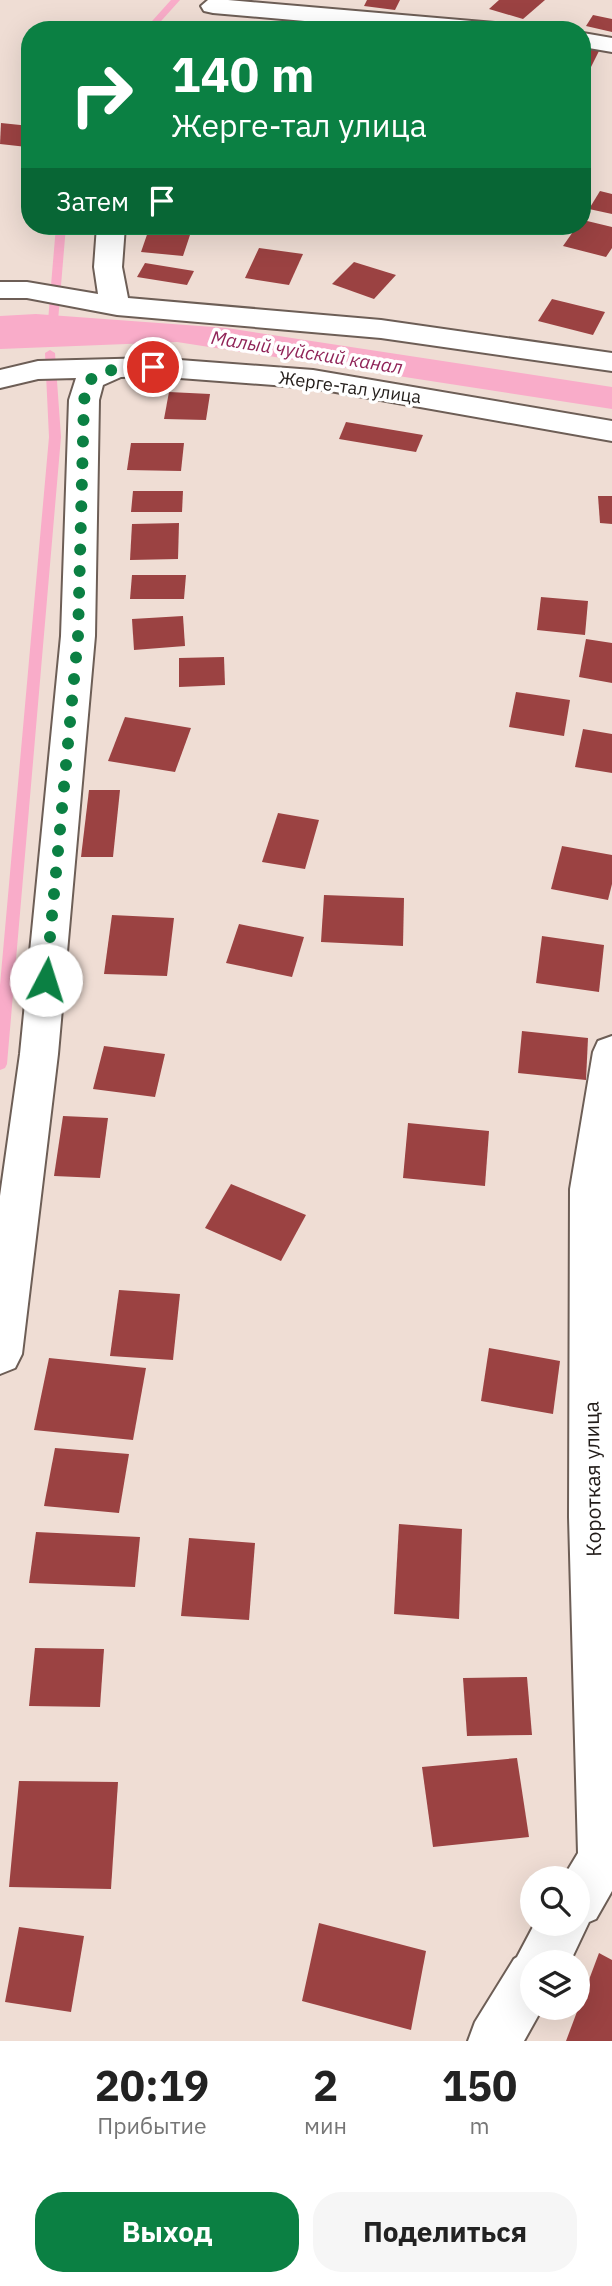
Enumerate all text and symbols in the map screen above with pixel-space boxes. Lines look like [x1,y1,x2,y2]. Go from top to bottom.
text: 140 m [171,42,315,105]
icon: right [56,49,147,140]
text: Жерге-тал улица [171,104,427,146]
icon: arrive [143,182,181,220]
text: Затем [56,184,129,218]
water label: Малый чуйский канал [210,325,404,379]
pin [123,337,183,397]
icon: arrive [134,348,172,386]
street label: Жерге-тал улица [277,366,423,408]
position arrow [9,943,83,1017]
street label: Короткая улица [577,1401,607,1557]
map controls [520,1866,590,2020]
button: search [520,1866,590,1936]
button: layers [520,1950,590,2020]
text: 20:19 [95,2058,209,2113]
text: 2 [313,2058,338,2113]
text: 150 [442,2058,517,2113]
text: Прибытие [97,2110,207,2140]
text: мин [304,2110,347,2140]
text: m [469,2110,490,2140]
button: Выход [35,2192,299,2272]
button: Поделиться [313,2192,577,2272]

